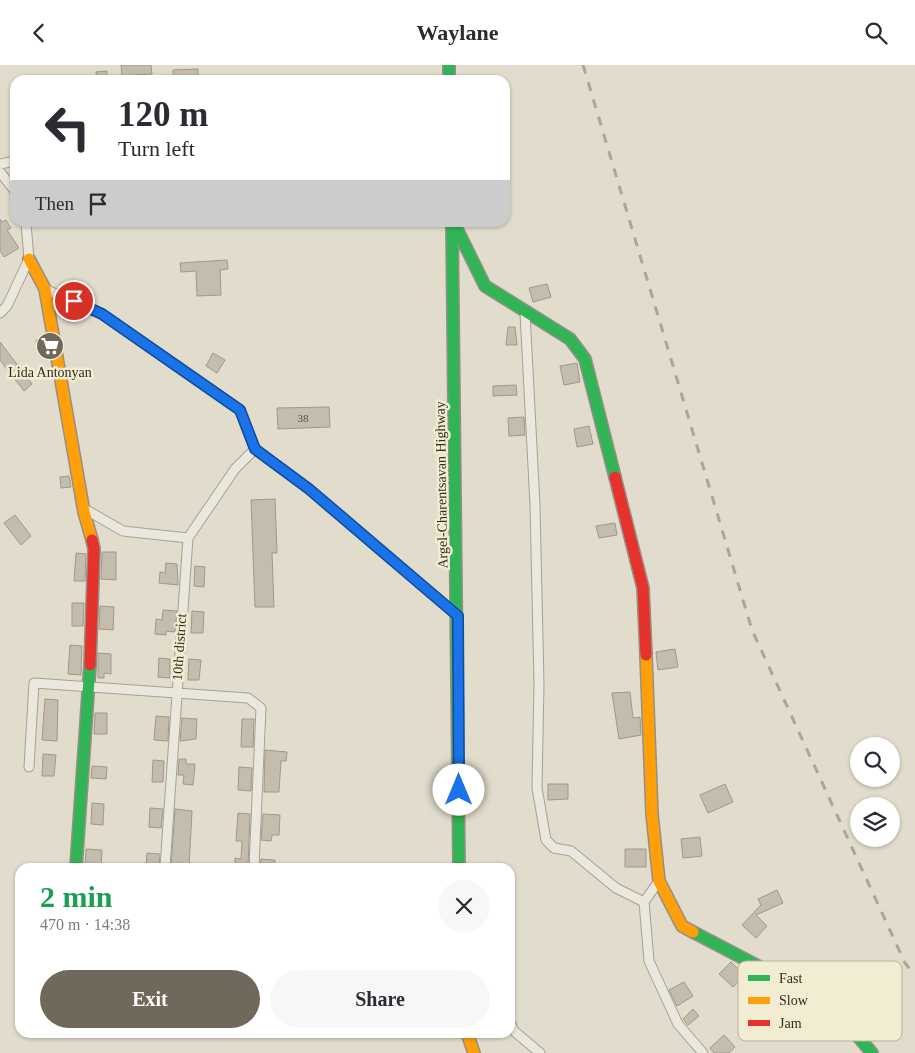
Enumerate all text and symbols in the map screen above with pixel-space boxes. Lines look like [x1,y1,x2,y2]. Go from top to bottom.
icon: back [25,19,53,47]
icon: search [862,19,890,47]
text: Waylane [417,20,498,45]
icon: left [35,95,100,160]
text: 120 m [118,95,208,134]
text: Turn left [118,136,195,161]
icon: arrive [84,190,112,218]
text: Then [35,193,74,214]
pin [53,280,95,322]
icon: arrive [60,287,88,315]
supermarket icon: Lida Antonyan [35,331,65,361]
place label: Lida Antonyan [8,365,92,380]
street label: Argel-Charentsavan Highway [433,401,450,569]
house number: 38 [298,412,309,424]
street label: 10th district [170,613,189,681]
map controls [850,737,900,847]
button: search [850,737,900,787]
position arrow [432,763,484,815]
button: layers [850,797,900,847]
text: 2 min [40,880,113,913]
button: close [438,880,490,932]
text: 470 m · 14:38 [40,916,130,933]
legend [738,961,902,1041]
button: Exit [40,970,260,1028]
button: Share [270,970,490,1028]
text: Fast [779,971,802,986]
text: Slow [779,993,809,1008]
text: Jam [779,1016,802,1031]

